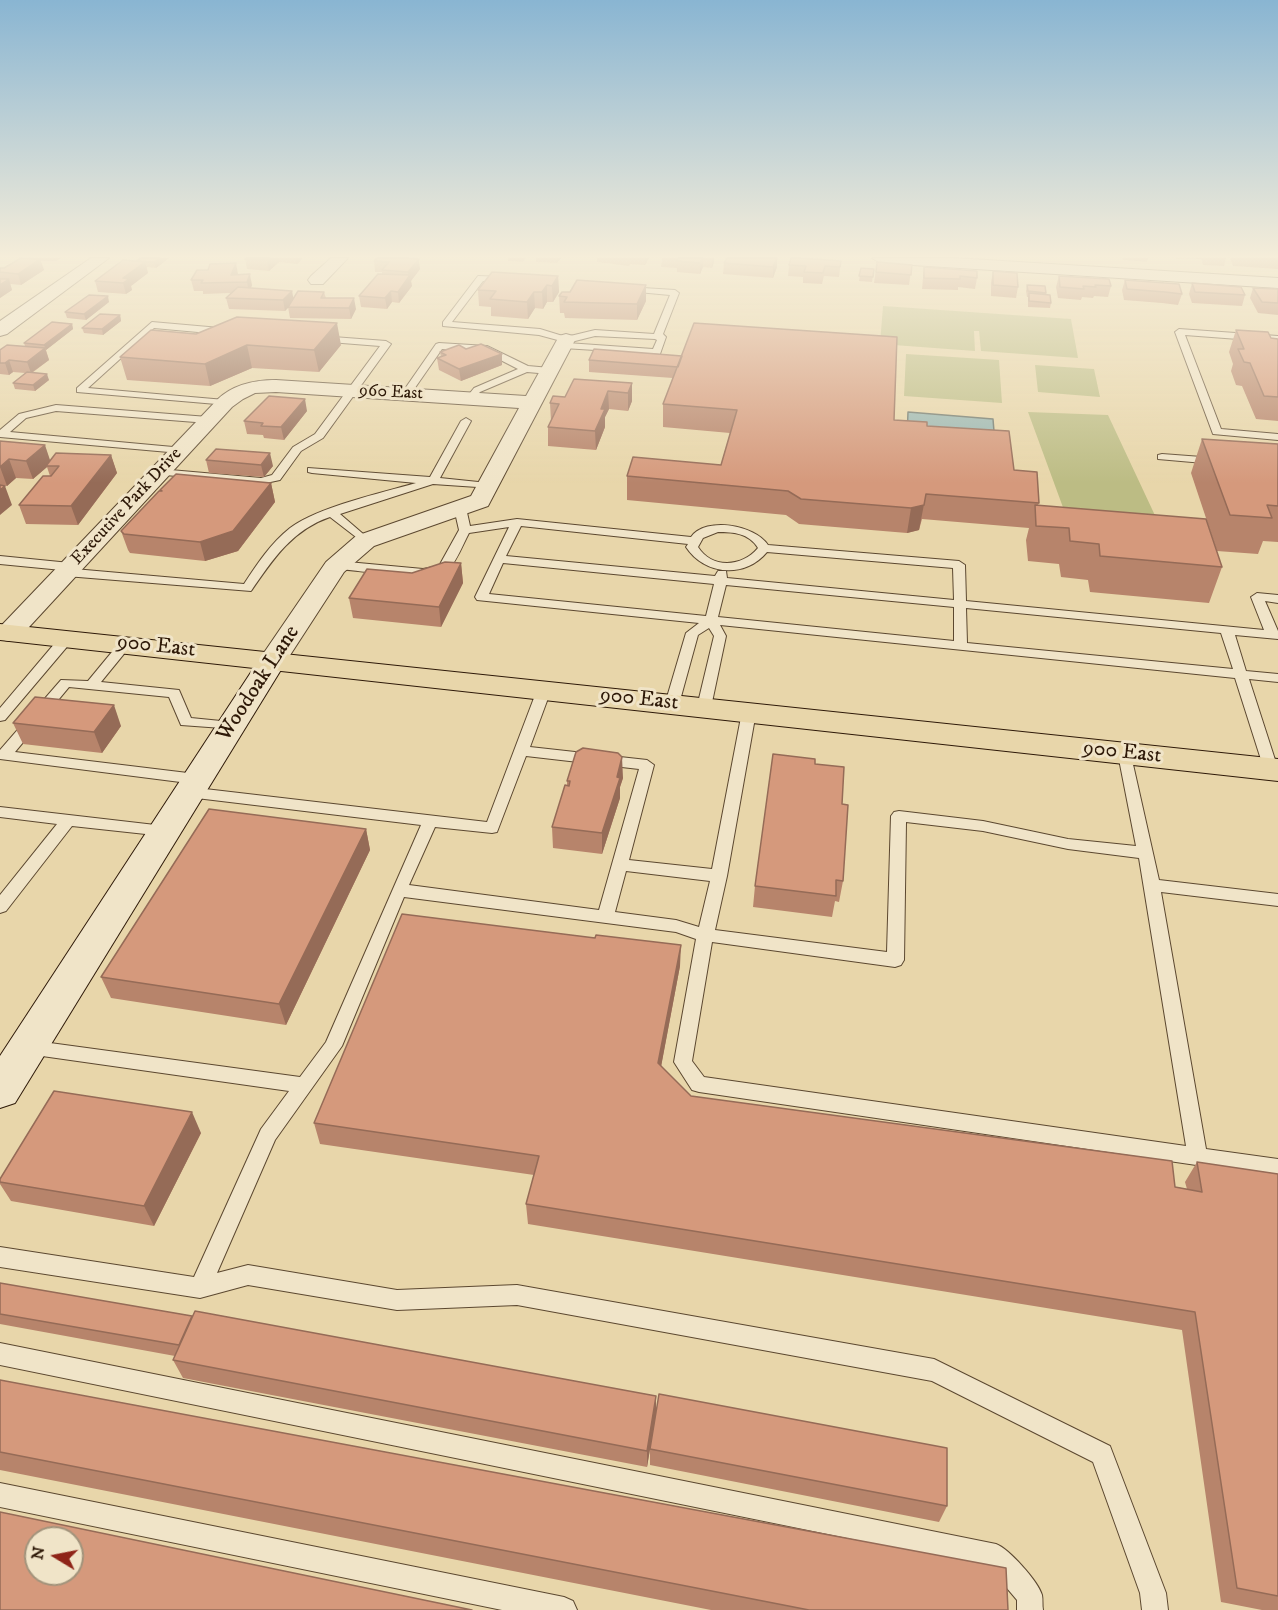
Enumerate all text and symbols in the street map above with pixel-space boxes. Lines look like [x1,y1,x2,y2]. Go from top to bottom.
street label: 960 East [358,381,424,405]
street label: Executive Park Drive [67,444,187,570]
street label: Woodoak Lane [212,621,306,747]
street label: 900 East [115,630,197,664]
street label: 900 East [598,683,680,717]
street label: 900 East [1081,736,1163,770]
north arrow [24,1526,84,1586]
text: N [27,1545,49,1561]

